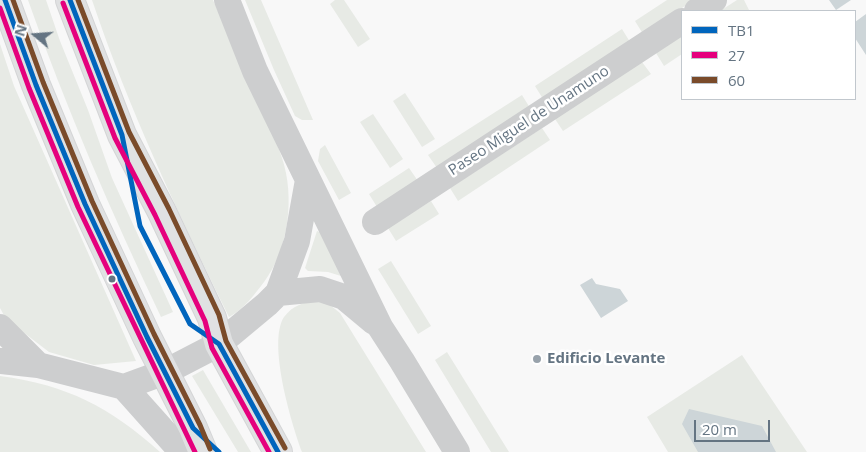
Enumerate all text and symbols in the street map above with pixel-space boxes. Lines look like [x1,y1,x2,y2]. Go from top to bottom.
north arrow [10,10,60,60]
legend [681,10,856,100]
text: TB1 [728,20,755,40]
text: N [9,22,31,39]
text: 27 [728,45,745,65]
street label: Paseo Miguel de Unamuno [445,62,613,180]
text: 60 [728,70,745,90]
unlabelled marker [107,274,117,284]
place label: Edificio Levante [547,350,665,368]
marker: Edificio Levante [531,353,543,365]
scale bar [696,410,772,442]
text: 20 m [702,419,737,439]

